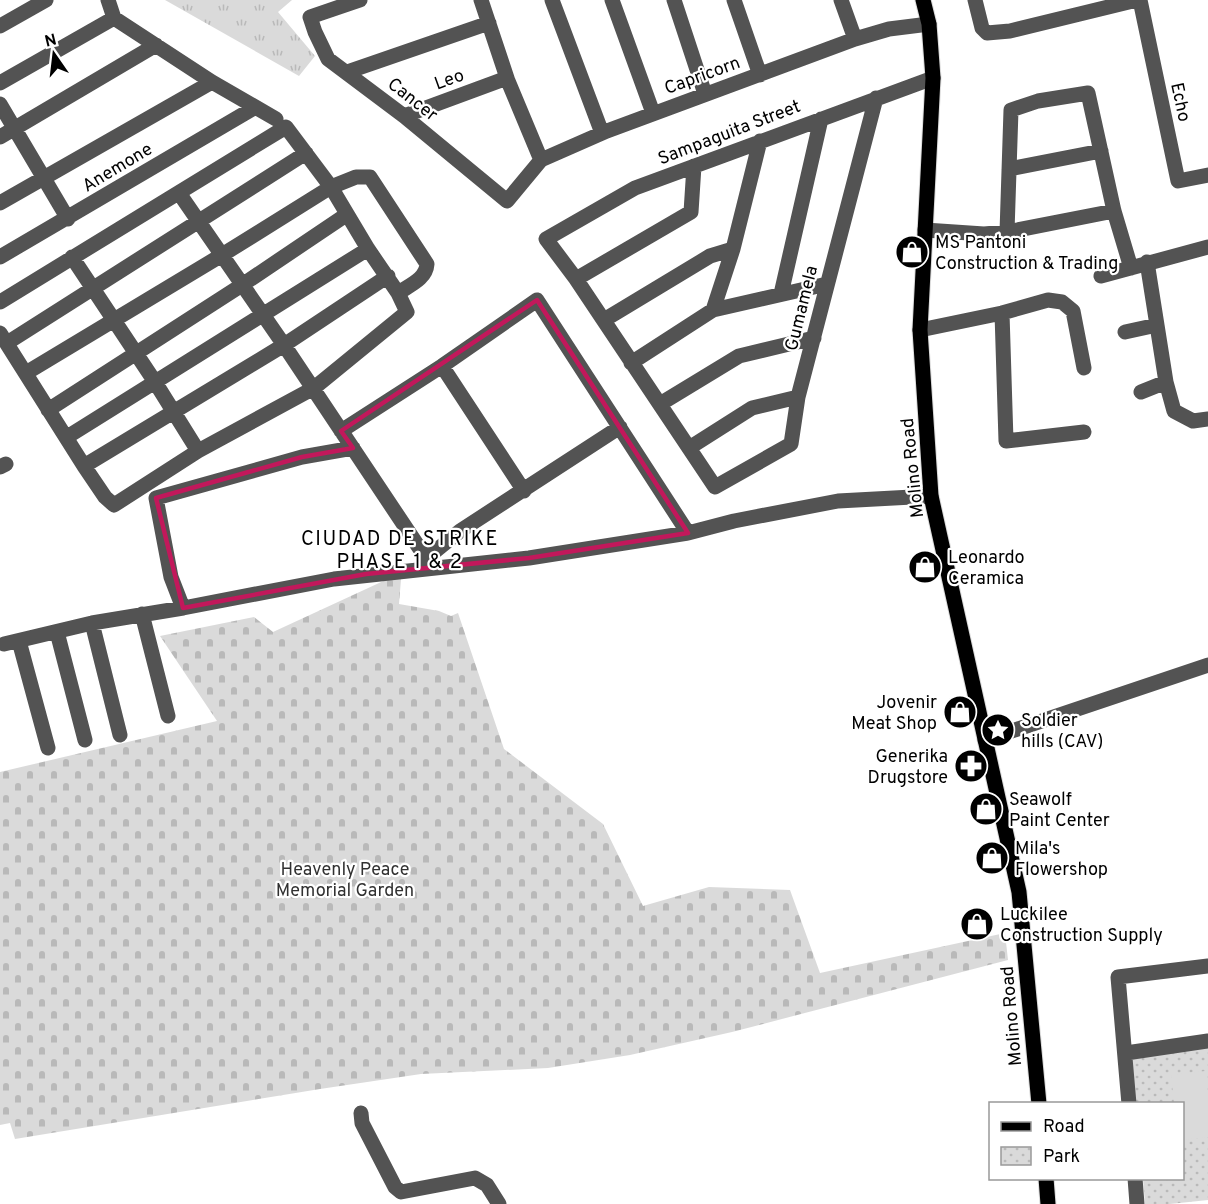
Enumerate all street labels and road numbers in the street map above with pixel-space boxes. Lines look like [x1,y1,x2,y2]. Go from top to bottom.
street label: Capricorn [661,52,744,101]
street label: Leo [431,64,468,96]
street label: Cancer [382,73,442,127]
street label: Echo [1164,81,1195,124]
street label: Sampaguita Street [655,96,804,171]
street label: Anemone [78,138,157,198]
street label: Gumamela [781,263,824,353]
street label: Molino Road [897,417,930,519]
street label: Molino Road [997,965,1028,1067]

